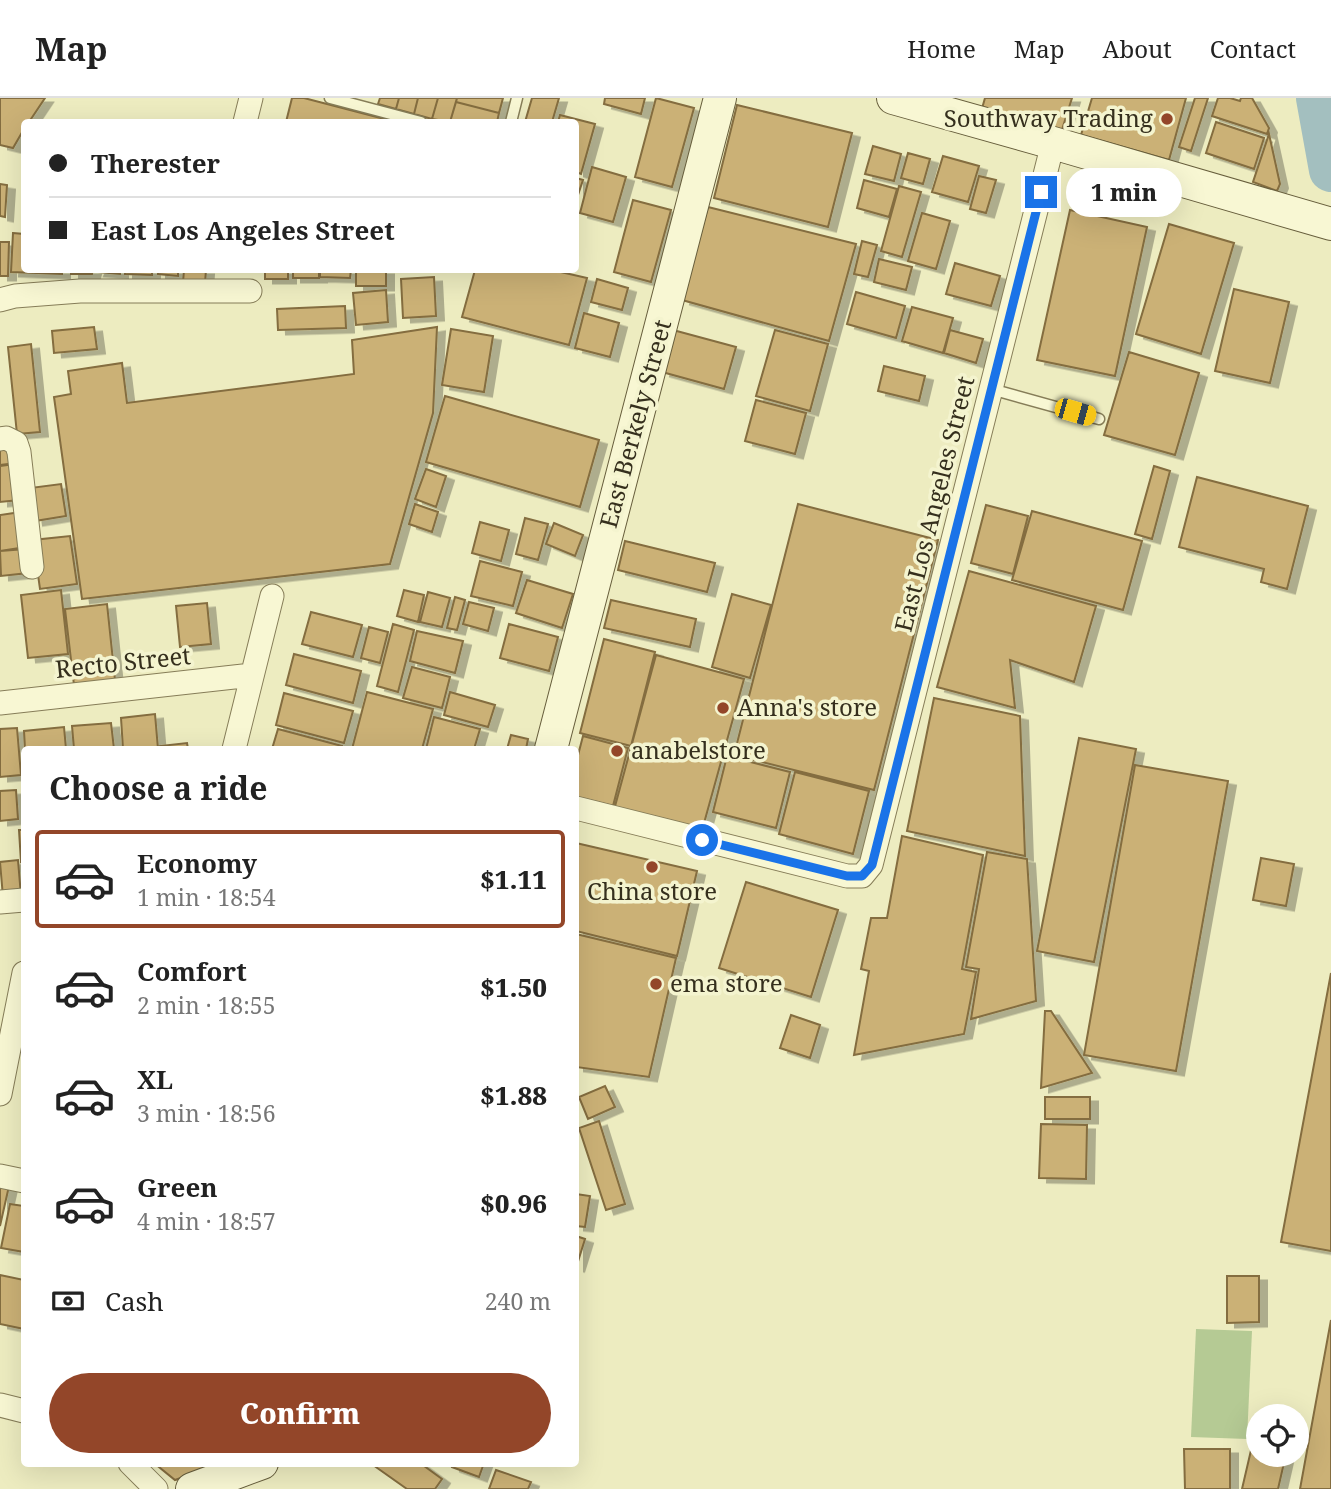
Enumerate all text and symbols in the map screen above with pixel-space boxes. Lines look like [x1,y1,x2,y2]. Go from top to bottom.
text: Map [35,26,108,71]
text: Home [907,32,976,65]
text: Map [1014,32,1065,65]
text: About [1103,32,1172,65]
text: Contact [1210,32,1296,65]
place label: Southway Trading [944,101,1153,134]
marker: Southway Trading [1159,111,1175,127]
text: Therester [91,145,220,181]
callout: 1 min [1066,168,1181,217]
route end [1025,176,1057,208]
text: 1 min [1091,176,1157,208]
text: East Los Angeles Street [91,212,395,248]
street label: East Berkely Street [591,316,678,531]
street label: East Los Angeles Street [886,372,981,635]
car [1052,396,1099,428]
street label: Recto Street [54,638,192,685]
place label: Anna's store [737,690,877,723]
marker: Anna's store [715,700,731,716]
place label: anabelstore [631,733,766,766]
marker: anabelstore [609,743,625,759]
text: Choose a ride [49,766,268,809]
route start [686,824,718,856]
text: Economy [137,845,257,881]
icon: car [53,848,116,911]
marker: China store [644,859,660,875]
text: $1.11 [480,861,547,897]
place label: China store [587,874,717,907]
text: 1 min · 18:54 [137,881,275,913]
text: Comfort [137,953,247,989]
icon: car [53,956,116,1019]
place label: ema store [670,966,783,999]
text: $1.50 [480,969,547,1005]
marker: ema store [648,976,664,992]
text: 2 min · 18:55 [137,989,275,1021]
text: XL [137,1061,173,1097]
icon: car [53,1064,116,1127]
text: $1.88 [480,1077,547,1113]
text: 3 min · 18:56 [137,1097,275,1129]
text: Green [137,1169,218,1205]
icon: car [53,1172,116,1235]
text: $0.96 [480,1185,547,1221]
text: 4 min · 18:57 [137,1205,275,1237]
icon: cash [49,1282,87,1320]
text: Cash [105,1283,164,1319]
text: 240 m [485,1285,551,1317]
button: Confirm [49,1373,551,1453]
map controls [1246,1404,1309,1467]
button: locate [1246,1404,1309,1467]

